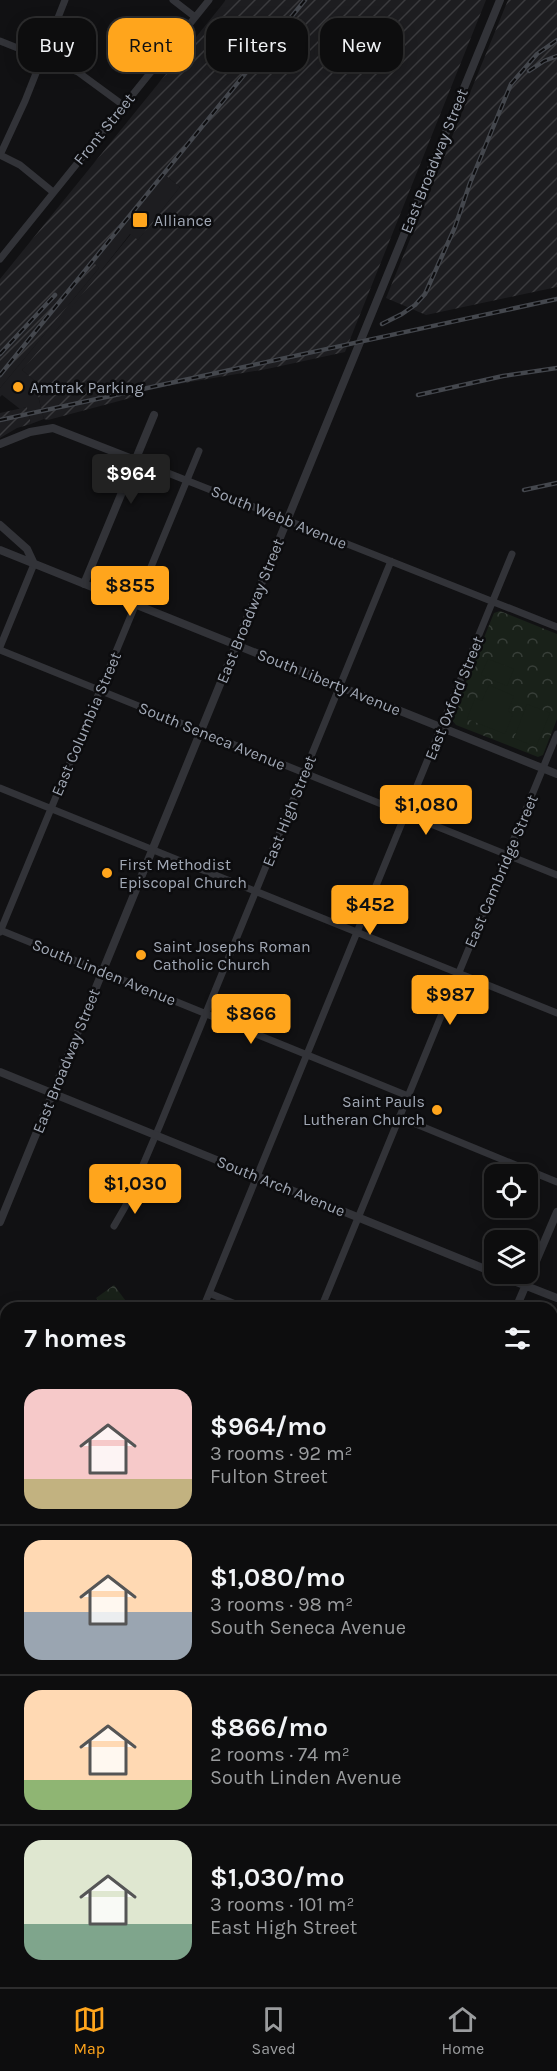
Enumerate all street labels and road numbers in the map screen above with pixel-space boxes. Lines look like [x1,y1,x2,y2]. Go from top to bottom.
street label: East Broadway Street [396,86,472,236]
street label: Front Street [69,89,139,169]
street label: South Webb Avenue [208,481,350,553]
street label: East Broadway Street [212,536,288,686]
street label: East Oxford Street [421,633,487,763]
street label: South Liberty Avenue [254,644,404,720]
street label: East Columbia Street [47,649,125,799]
street label: South Seneca Avenue [136,698,288,774]
street label: East High Street [258,753,320,869]
street label: East Cambridge Street [460,792,542,950]
street label: South Linden Avenue [29,934,179,1010]
street label: East Broadway Street [28,986,104,1136]
street label: South Arch Avenue [214,1152,348,1220]

